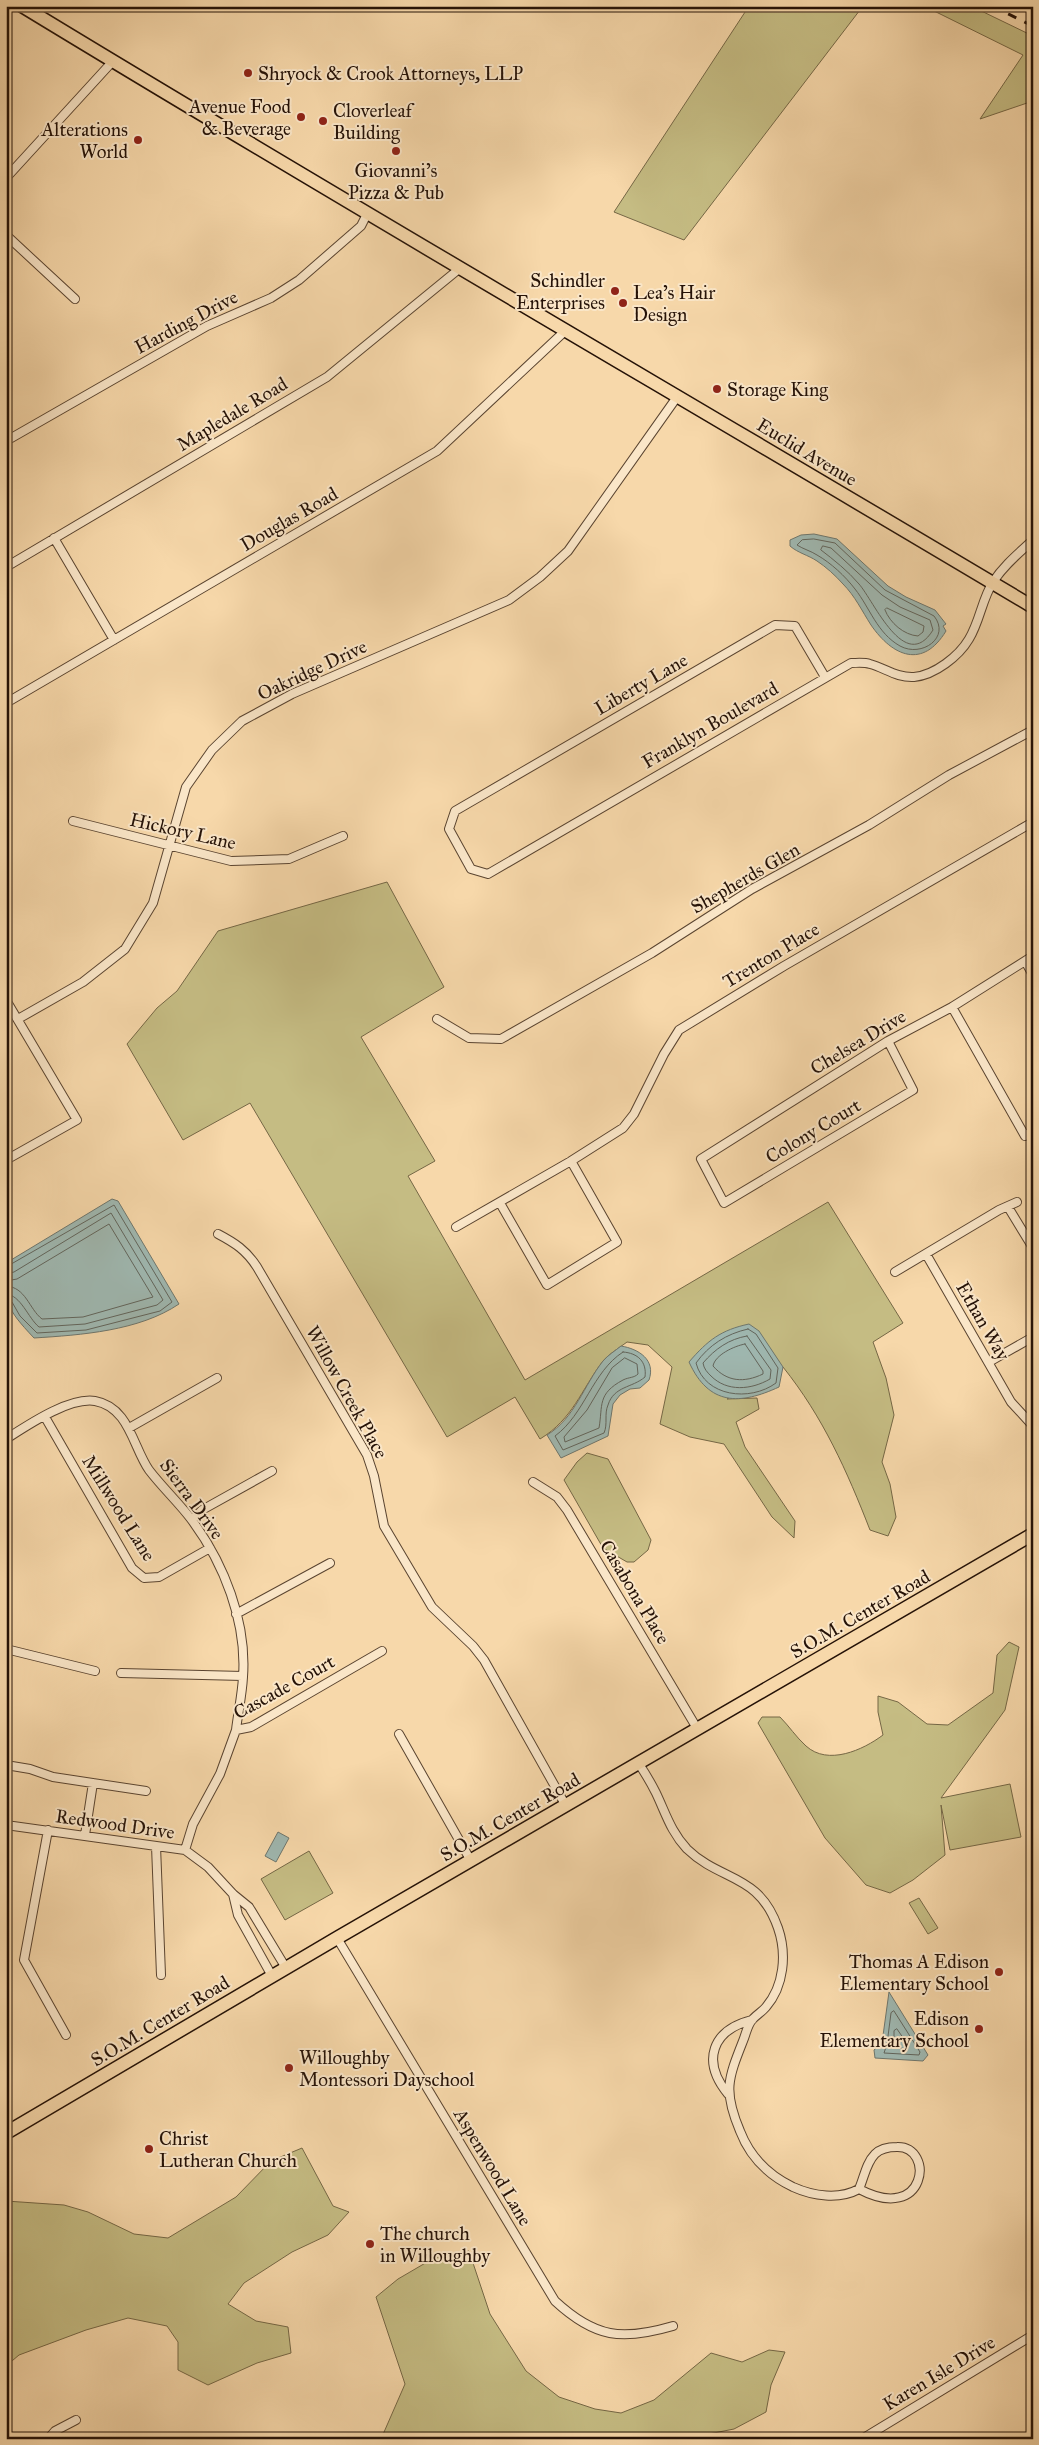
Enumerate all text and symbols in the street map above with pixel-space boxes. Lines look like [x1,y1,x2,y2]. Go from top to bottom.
place label: Shryock & Crook Attorneys, LLP [258,62,523,85]
marker: Shryock & Crook Attorneys, LLP [242,67,254,79]
place label: Avenue Food & Beverage [188,95,291,141]
place label: Cloverleaf Building [333,99,414,145]
marker: Avenue Food & Beverage [295,111,307,123]
marker: Cloverleaf Building [317,115,329,127]
place label: Alterations World [41,118,128,163]
marker: Alterations World [132,134,144,146]
marker: Giovanni's Pizza & Pub [390,145,402,157]
place label: Giovanni's Pizza & Pub [348,159,444,204]
place label: Schindler Enterprises [516,269,606,314]
place label: Lea's Hair Design [633,281,716,327]
street label: Harding Drive [131,285,242,360]
marker: Schindler Enterprises [609,285,621,297]
marker: Lea's Hair Design [617,297,629,309]
street label: Mapledale Road [172,372,292,456]
place label: Storage King [727,378,828,402]
marker: Storage King [711,383,723,395]
street label: Euclid Avenue [753,413,861,491]
street label: Douglas Road [236,482,343,557]
street label: Oakridge Drive [254,635,371,706]
street label: Liberty Lane [590,648,692,720]
street label: Franklyn Boulevard [638,676,783,773]
street label: Hickory Lane [128,808,238,854]
street label: Shepherds Glen [686,838,804,918]
street label: Trenton Place [719,917,823,993]
street label: Chelsea Drive [806,1004,910,1080]
street label: Colony Court [761,1093,865,1168]
street label: Ethan Way [951,1278,1015,1365]
street label: Willow Creek Place [301,1322,393,1462]
street label: Millwood Lane [77,1451,161,1565]
street label: Sierra Drive [155,1454,229,1544]
street label: Casabona Place [595,1536,675,1648]
street label: S.O.M. Center Road [786,1564,934,1663]
street label: Cascade Court [229,1650,339,1724]
street label: S.O.M. Center Road [436,1767,584,1866]
street label: Redwood Drive [54,1804,176,1844]
place label: Thomas A Edison Elementary School [840,1950,990,1995]
marker: Thomas A Edison Elementary School [993,1966,1005,1978]
street label: S.O.M. Center Road [87,1970,234,2071]
place label: Edison Elementary School [820,2007,970,2052]
marker: Edison Elementary School [973,2023,985,2035]
place label: Willoughby Montessori Dayschool [299,2046,475,2091]
marker: Willoughby Montessori Dayschool [283,2062,295,2074]
street label: Aspenwood Lane [448,2103,537,2230]
place label: Christ Lutheran Church [159,2127,297,2172]
marker: Christ Lutheran Church [143,2143,155,2155]
place label: The church in Willoughby [380,2222,491,2268]
marker: The church in Willoughby [364,2238,376,2250]
street label: Karen Isle Drive [879,2330,999,2415]

